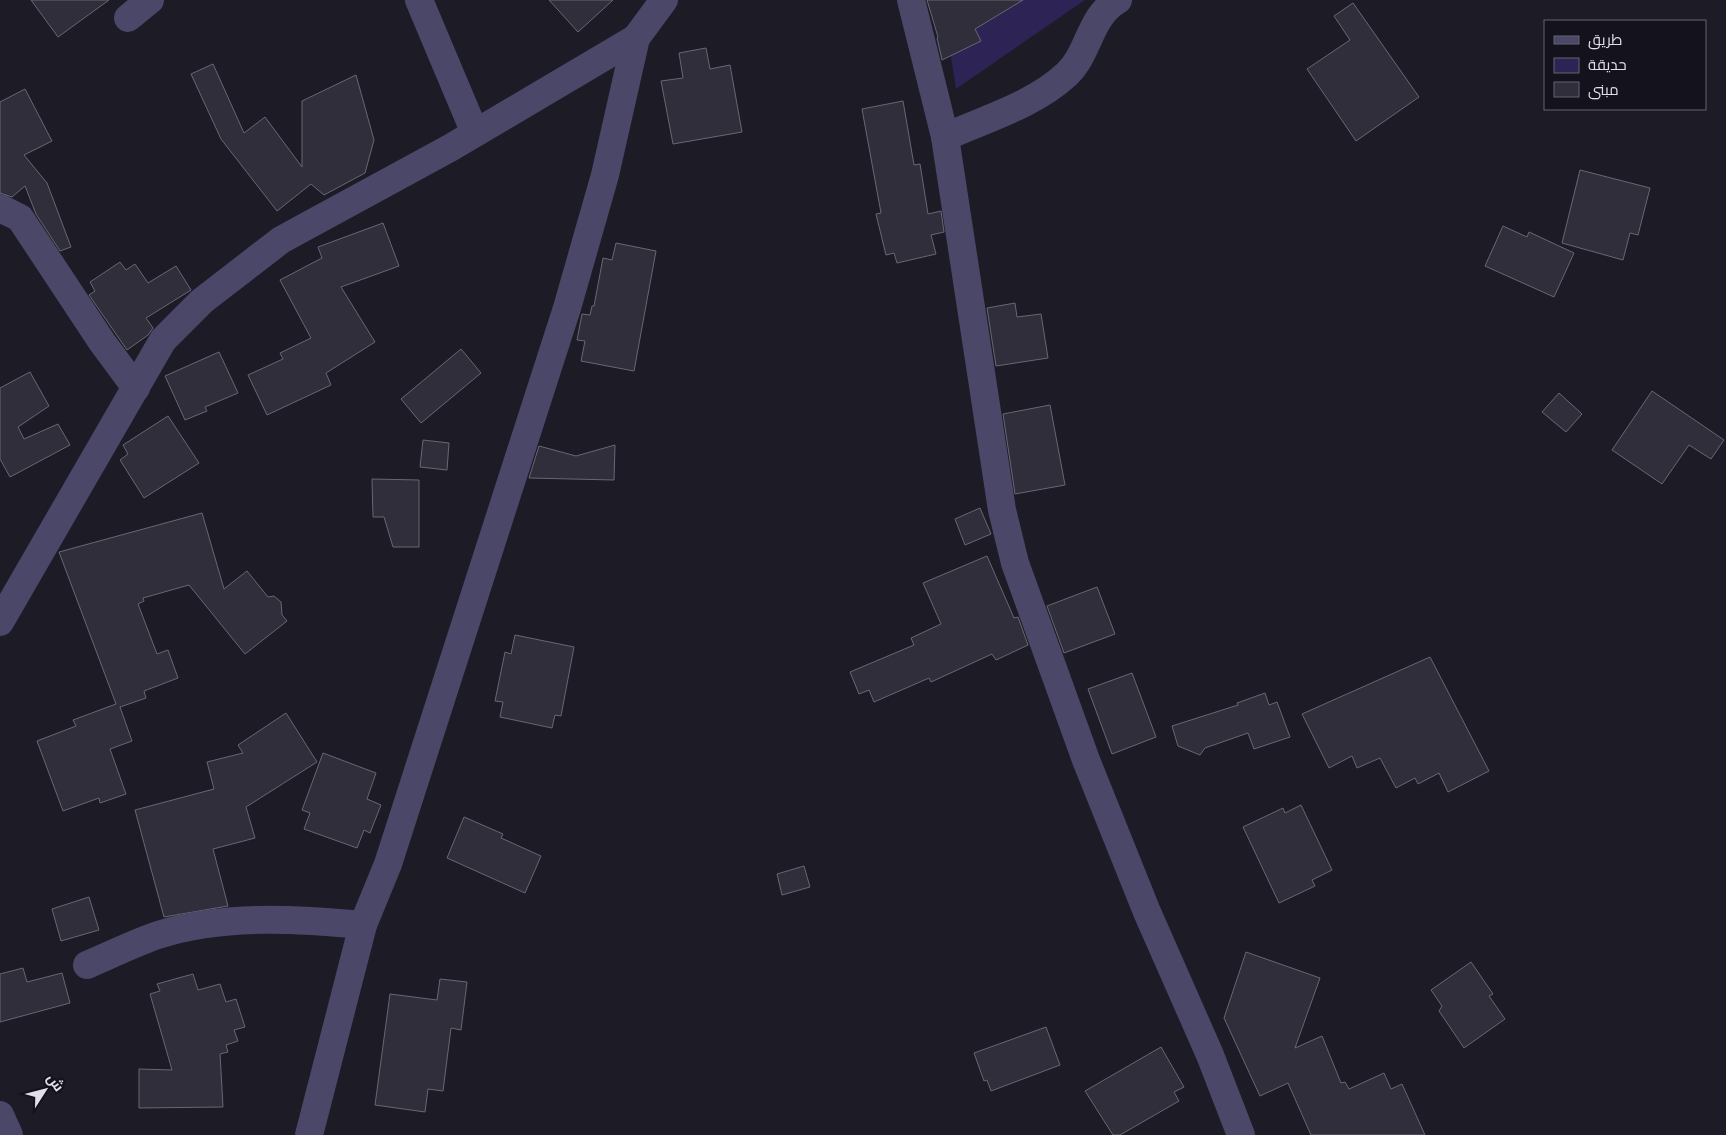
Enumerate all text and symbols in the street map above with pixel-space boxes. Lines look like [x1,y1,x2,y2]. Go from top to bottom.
legend [1544,20,1706,110]
text: طريق [1588,32,1622,50]
text: حديقة [1588,57,1627,73]
text: مبنى [1588,82,1619,100]
north arrow [20,1065,70,1115]
text: ش [43,1070,67,1095]

